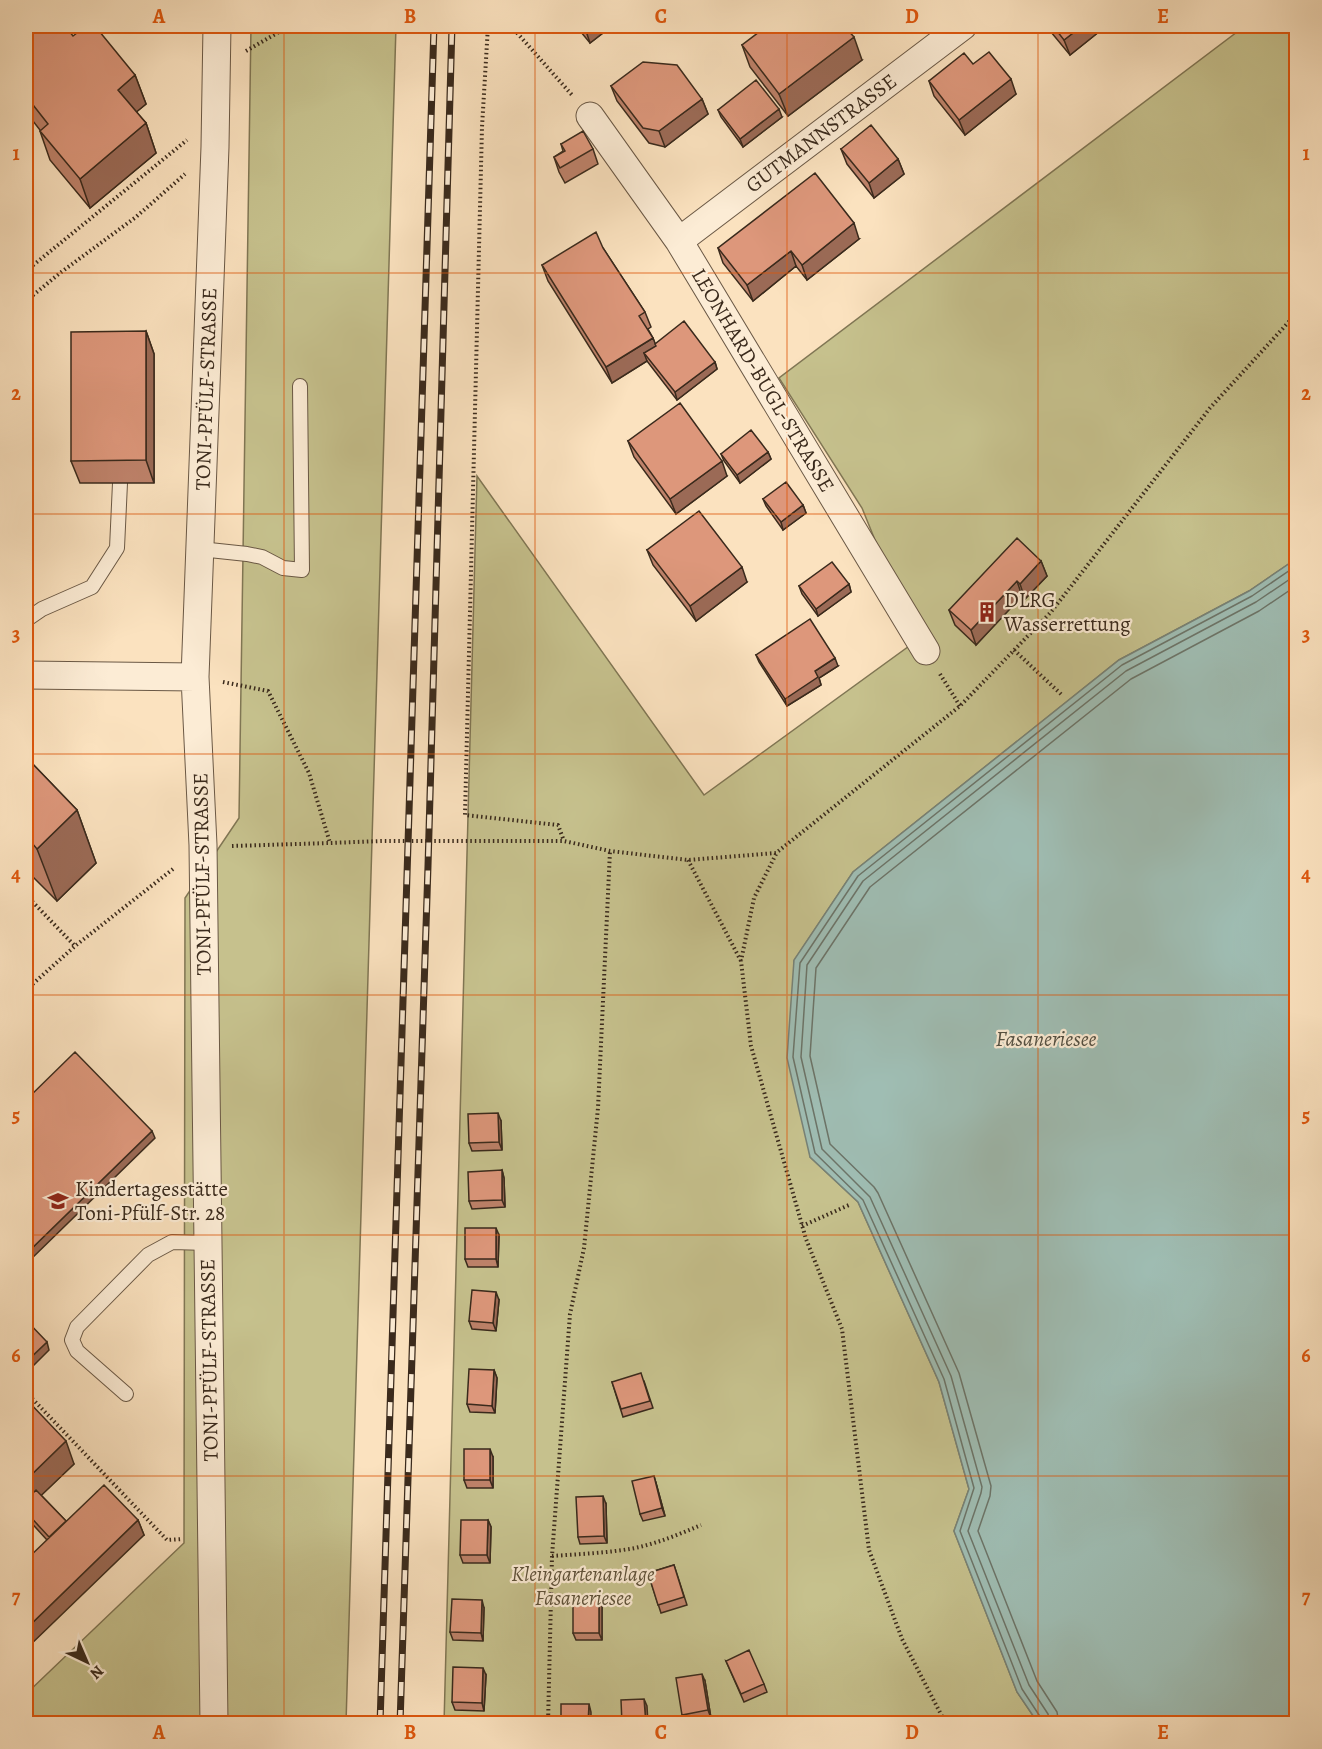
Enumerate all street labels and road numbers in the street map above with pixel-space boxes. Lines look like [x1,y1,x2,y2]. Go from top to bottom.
street label: GUTMANNSTRASSE [740,67,902,199]
street label: LEONHARD-BUGL-STRASSE [685,263,841,497]
street label: TONI-PFÜLF-STRASSE [188,287,224,491]
street label: TONI-PFÜLF-STRASSE [186,772,218,976]
street label: TONI-PFÜLF-STRASSE [193,1258,225,1462]

